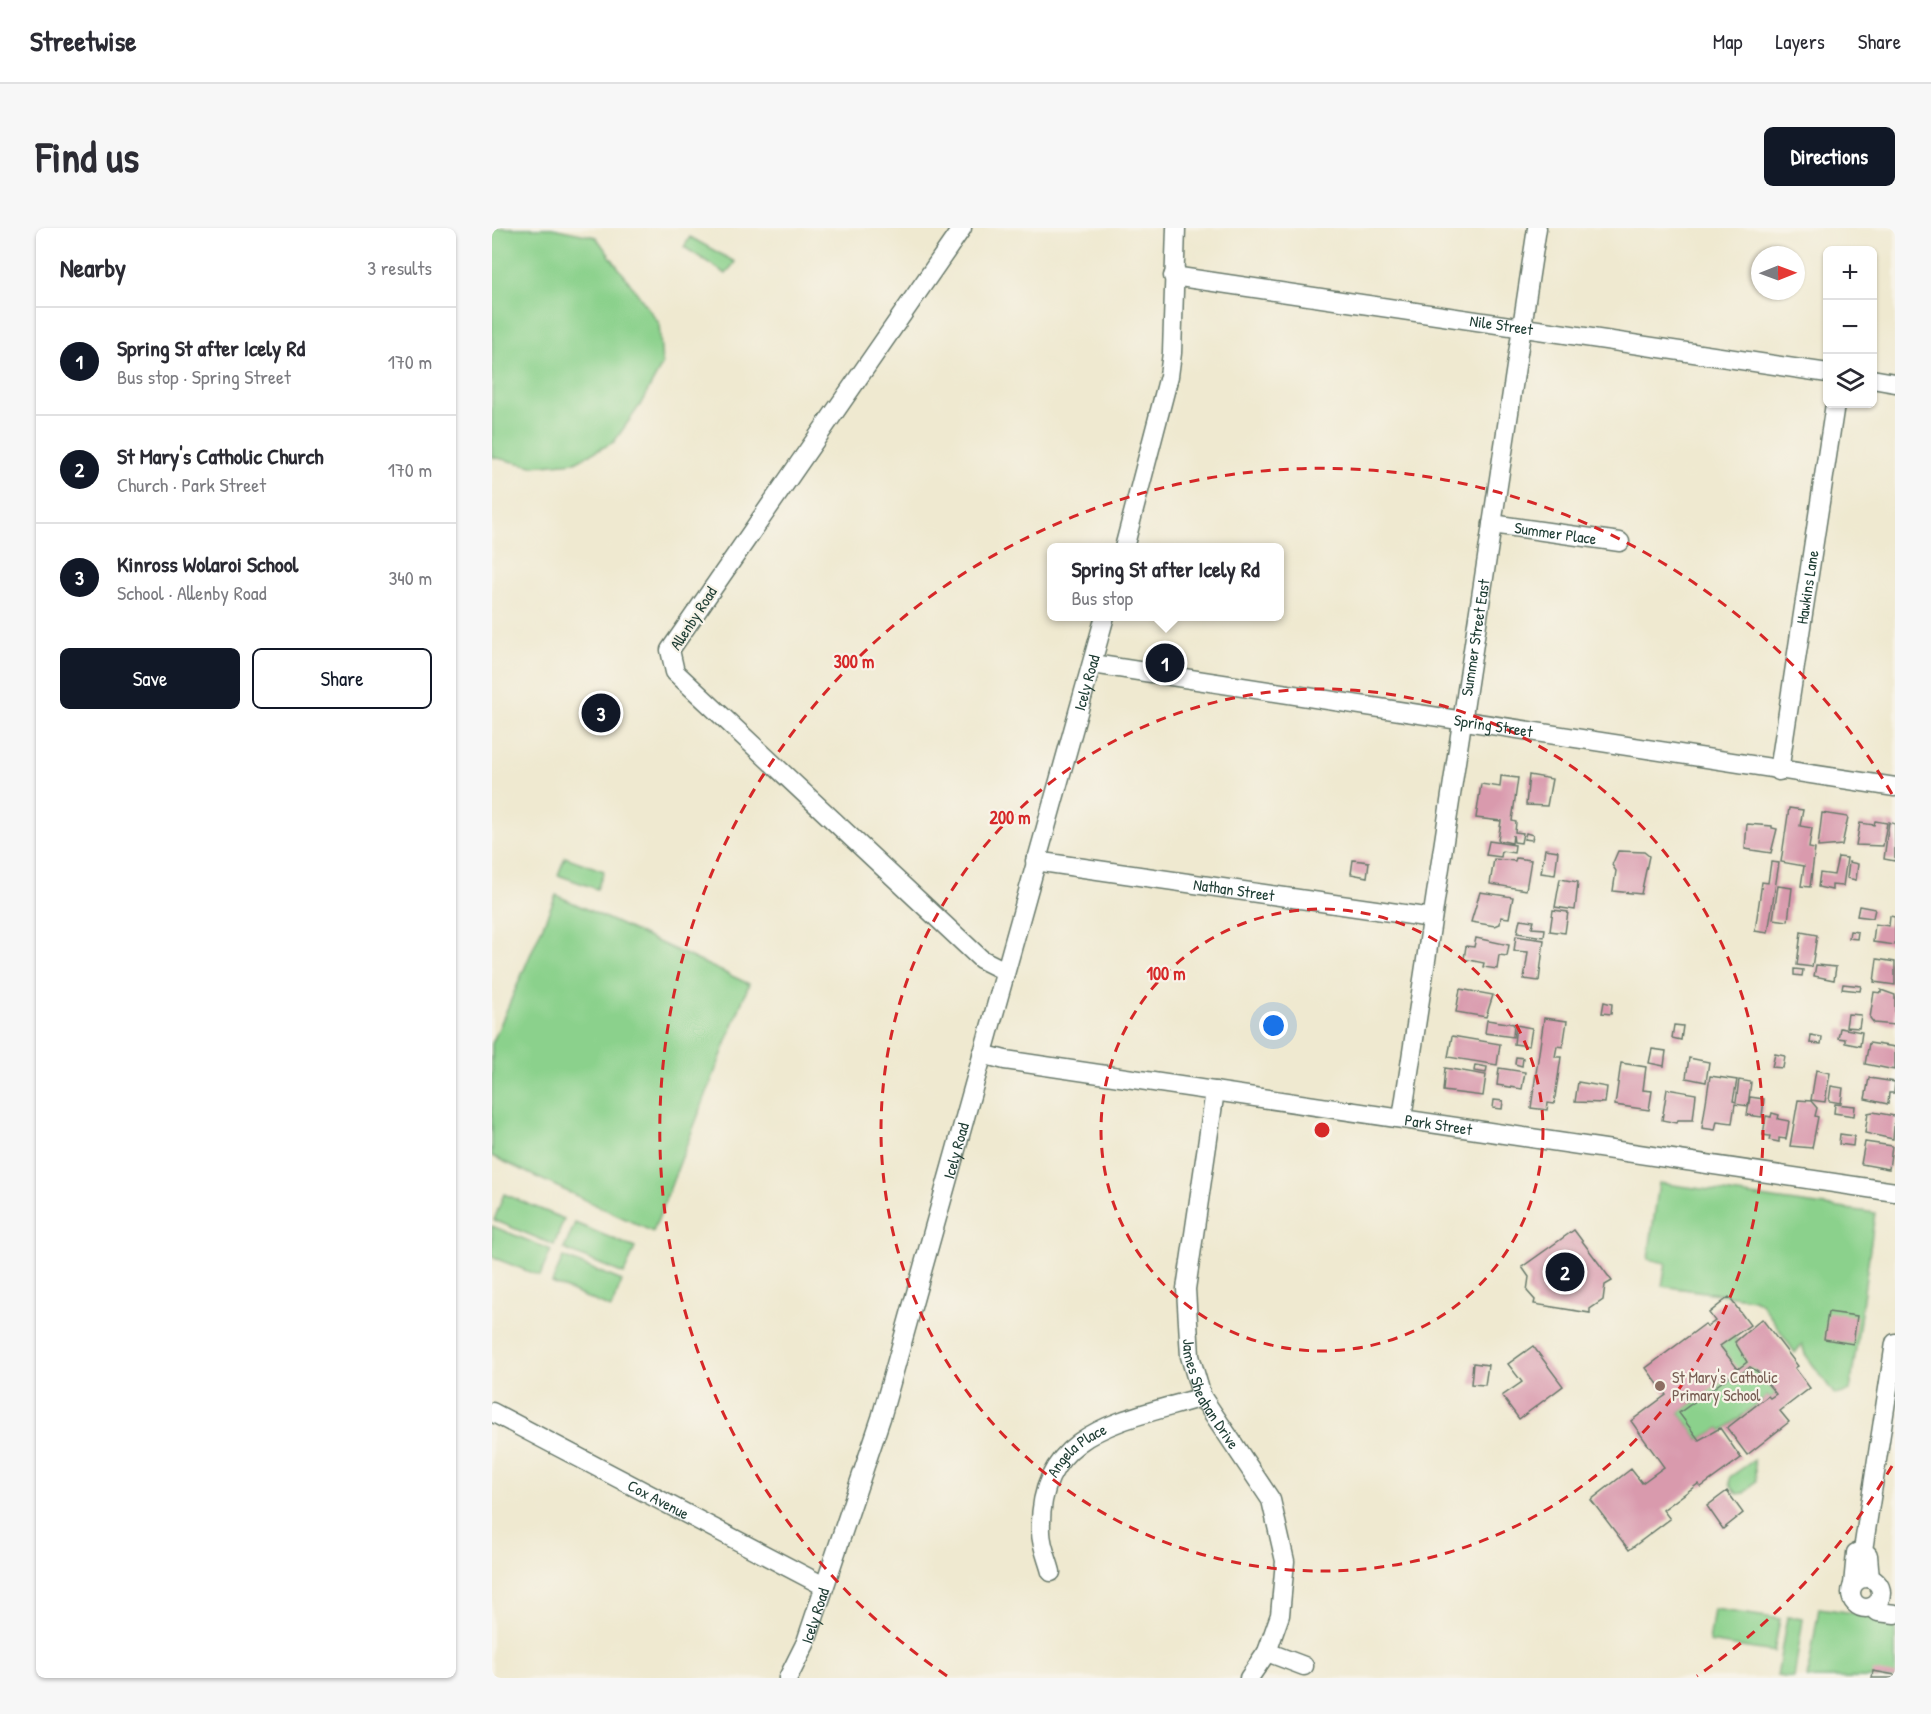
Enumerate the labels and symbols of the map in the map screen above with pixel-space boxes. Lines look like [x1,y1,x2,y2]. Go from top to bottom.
north arrow [1751,246,1805,300]
street label: Nile Street [1468,309,1535,340]
street label: Summer Place [1513,516,1598,550]
street label: Hawkins Lane [1791,548,1824,626]
street label: Summer Street East [1455,577,1495,697]
street label: Allenby Road [664,582,722,654]
pin: 1 [1146,640,1184,686]
text: 300 m [834,649,874,674]
street label: Icely Road [1068,652,1105,713]
pin: 3 [582,690,620,736]
street label: Spring Street [1452,709,1535,742]
text: 200 m [990,805,1030,830]
street label: Nathan Street [1192,873,1276,906]
text: 100 m [1146,961,1186,986]
your location [1259,1011,1288,1040]
street label: Park Street [1403,1108,1474,1140]
street label: Icely Road [937,1120,974,1181]
centre of rings [1312,1120,1332,1140]
pin: 2 [1546,1250,1584,1294]
street label: James Sheahan Drive [1178,1338,1245,1454]
place label: St Mary's Catholic Primary School [1672,1366,1778,1406]
marker: St Mary's Catholic Primary School [1653,1379,1667,1393]
street label: Angela Place [1041,1418,1110,1481]
street label: Cox Avenue [624,1474,694,1525]
street label: Icely Road [795,1585,834,1646]

